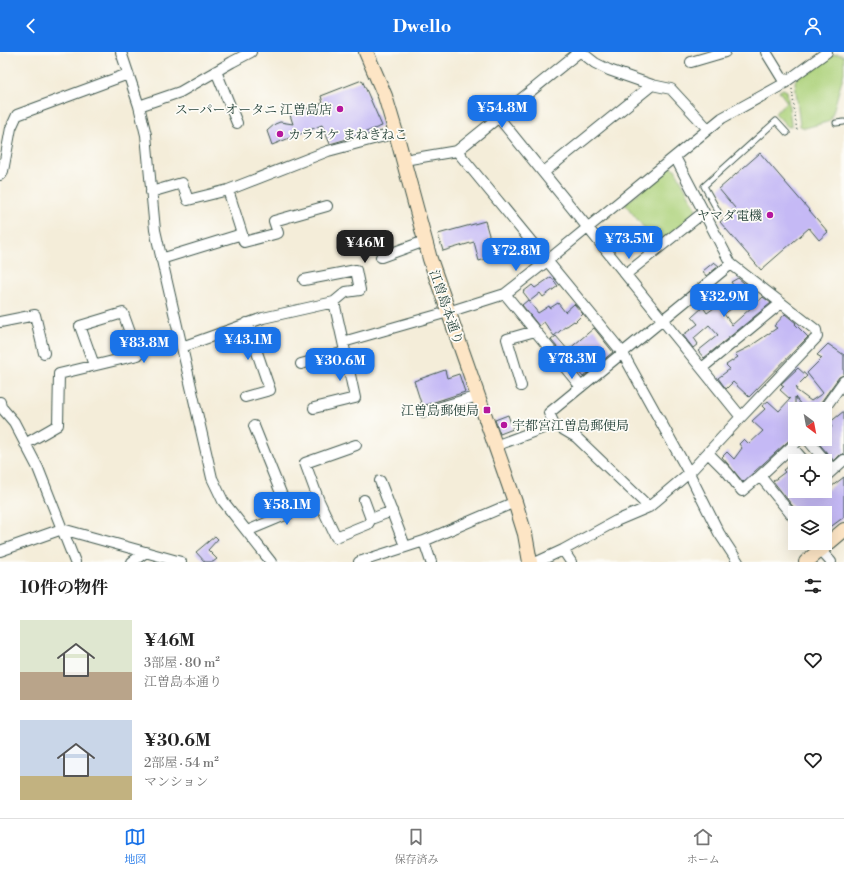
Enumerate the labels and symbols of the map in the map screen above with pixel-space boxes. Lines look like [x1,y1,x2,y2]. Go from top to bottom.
pin: ¥54.8M [469,95,535,129]
place label: スーパーオータニ 江曽島店 [175,102,332,118]
marker: スーパーオータニ 江曽島店 [335,104,345,114]
place label: カラオケ まねきねこ [288,127,407,143]
marker: カラオケ まねきねこ [275,129,285,139]
place label: ヤマダ電機 [697,208,762,224]
marker: ヤマダ電機 [765,210,775,220]
pin: ¥73.5M [596,226,662,260]
pin: ¥46M [341,230,389,264]
pin: ¥72.8M [483,238,549,272]
street label: 江曽島本通り [426,268,466,347]
pin: ¥32.9M [691,284,757,318]
pin: ¥43.1M [215,327,281,361]
pin: ¥83.8M [111,330,177,364]
pin: ¥78.3M [539,346,605,380]
pin: ¥30.6M [307,348,373,382]
north arrow [788,402,832,446]
place label: 江曽島郵便局 [401,403,479,419]
marker: 江曽島郵便局 [482,405,492,415]
place label: 宇都宮江曽島郵便局 [512,418,629,434]
marker: 宇都宮江曽島郵便局 [499,420,509,430]
pin: ¥58.1M [254,492,320,526]

